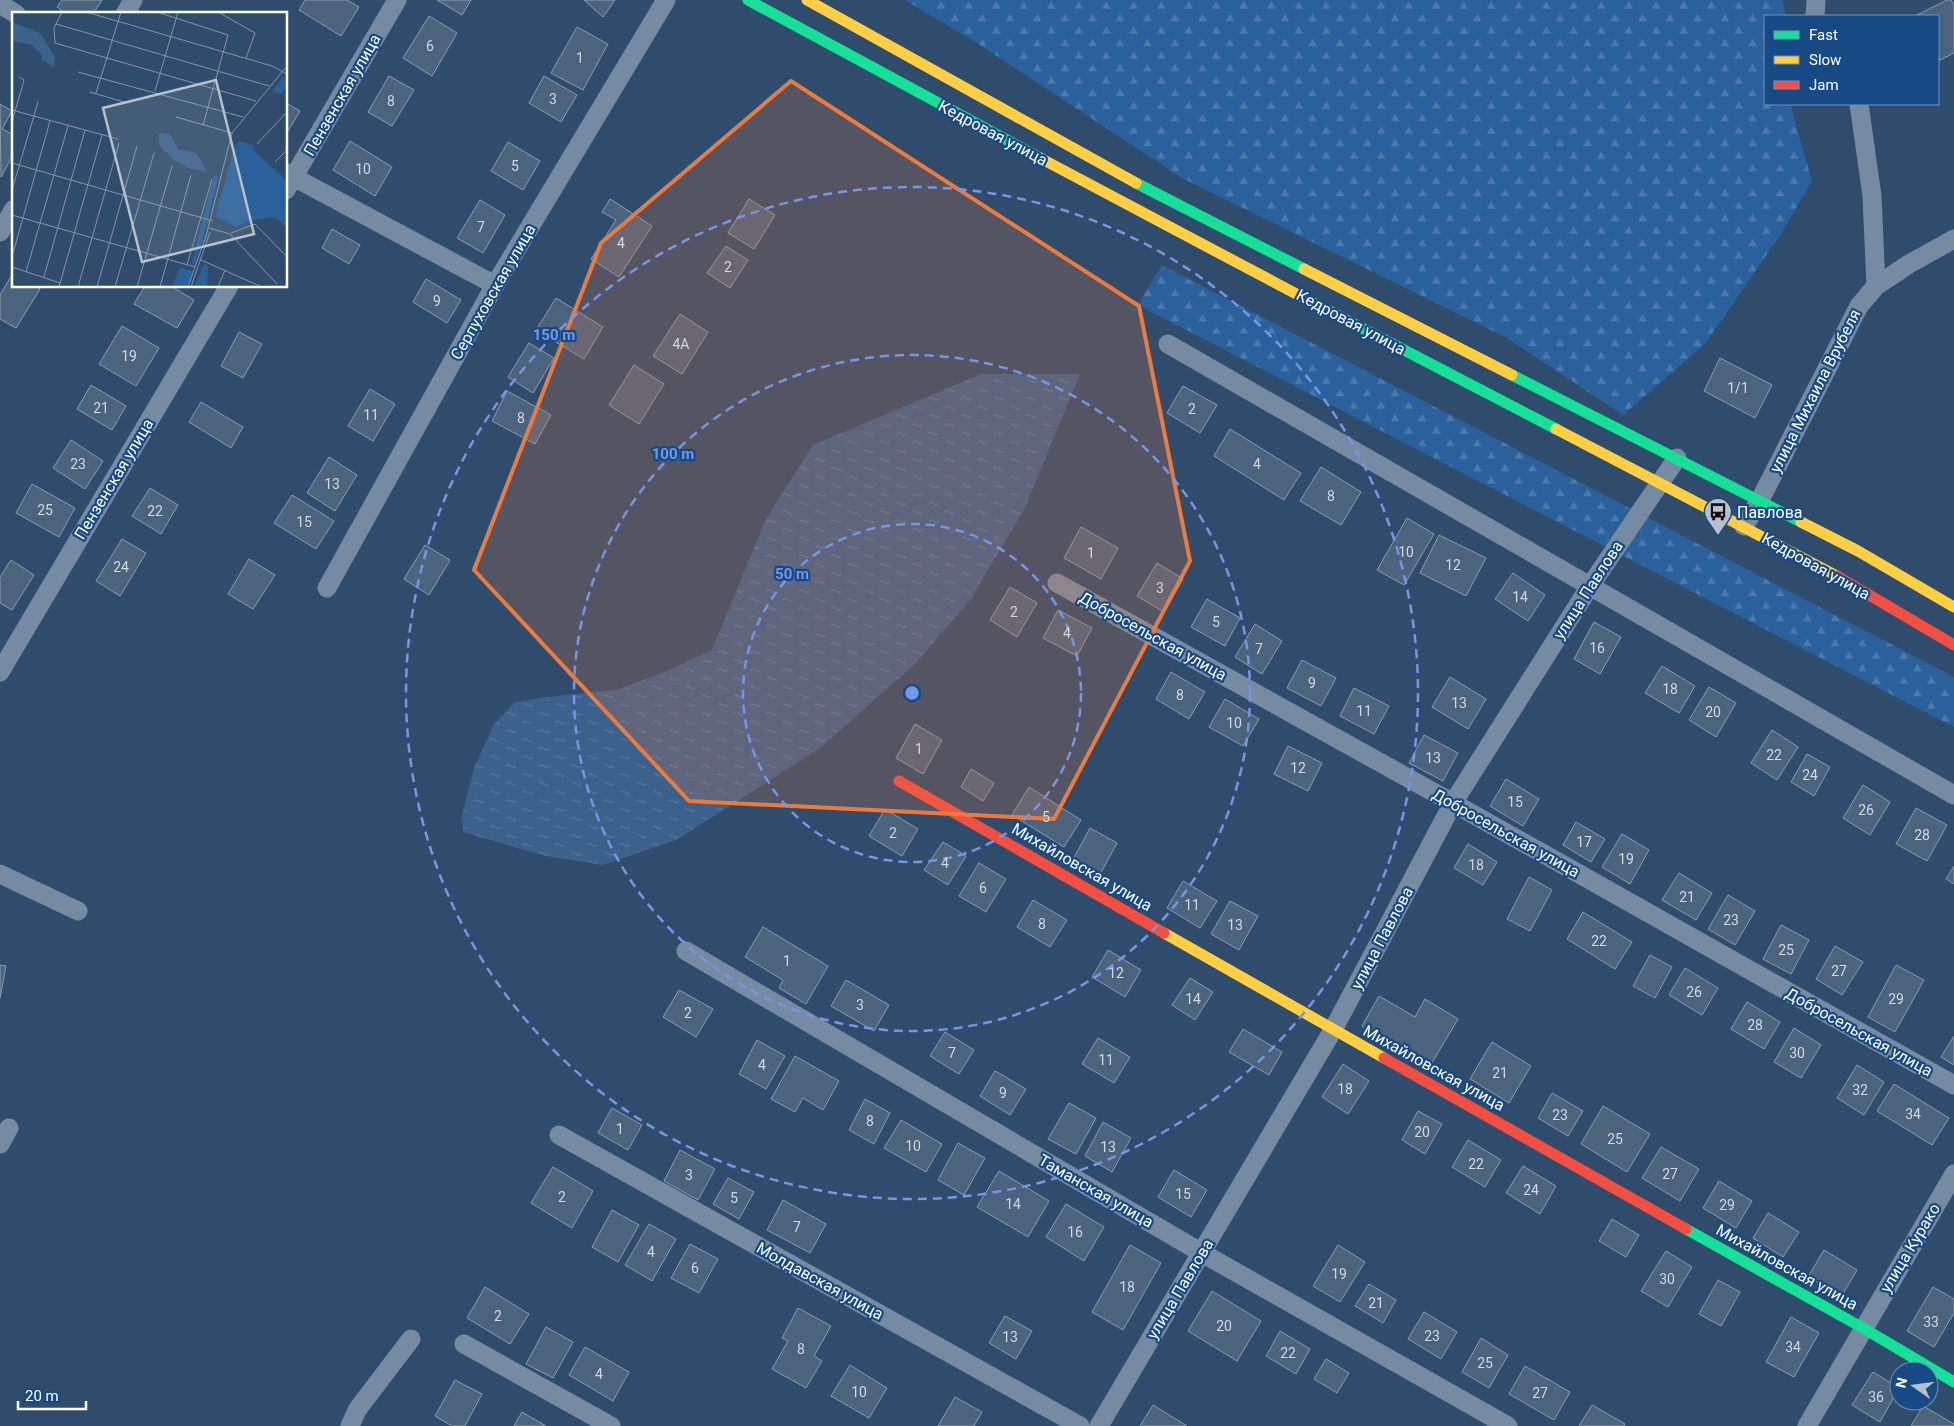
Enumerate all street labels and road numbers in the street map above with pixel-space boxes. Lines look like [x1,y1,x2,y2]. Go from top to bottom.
street label: Пензенская улица [299,31,385,159]
street label: Кедровая улица [935,96,1051,170]
street label: Серпуховская улица [446,221,540,363]
street label: Кедровая улица [1293,285,1409,359]
street label: улица Михаила Врубеля [1766,306,1864,476]
street label: Пензенская улица [70,415,158,543]
street label: Кедровая улица [1759,528,1873,604]
street label: улица Павлова [1549,537,1627,643]
street label: Добросельская улица [1076,588,1230,684]
street label: Добросельская улица [1429,785,1583,881]
street label: Михайловская улица [1008,819,1156,915]
street label: улица Павлова [1347,883,1417,993]
street label: Добросельская улица [1782,984,1936,1080]
street label: Михайловская улица [1360,1021,1508,1115]
street label: Таманская улица [1035,1150,1157,1232]
street label: улица Курако [1876,1200,1944,1296]
street label: Михайловская улица [1713,1220,1861,1314]
street label: улица Павлова [1143,1236,1217,1342]
street label: Молдавская улица [753,1238,887,1324]

